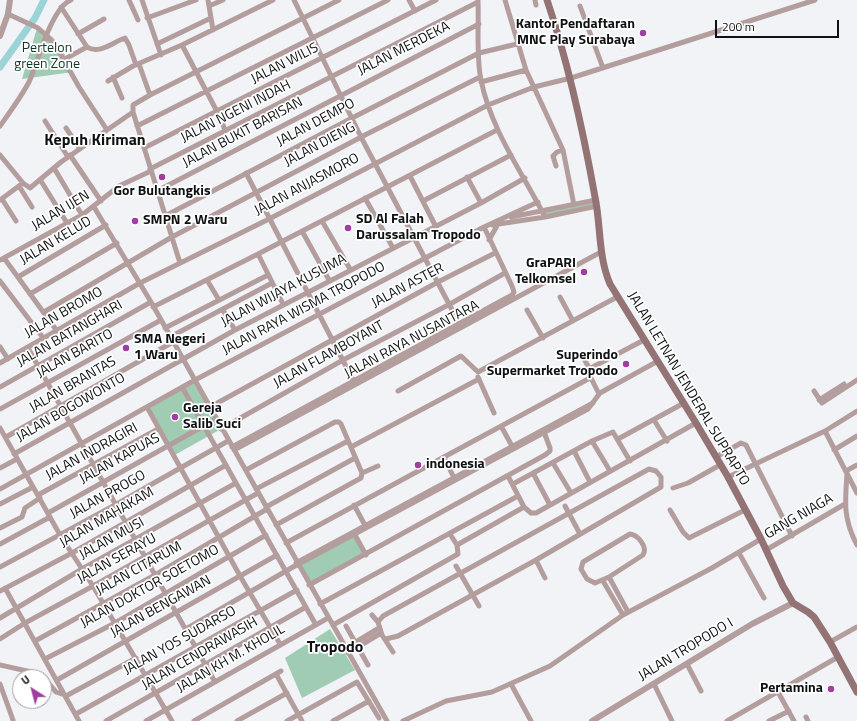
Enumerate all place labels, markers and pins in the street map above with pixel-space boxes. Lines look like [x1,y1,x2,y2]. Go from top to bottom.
place label: Kantor Pendaftaran MNC Play Surabaya [516,17,635,50]
marker: Kantor Pendaftaran MNC Play Surabaya [638,28,648,38]
marker: Gor Bulutangkis [157,172,167,182]
place label: Gor Bulutangkis [114,184,210,200]
place label: SD Al Falah Darussalam Tropodo [356,212,481,244]
place label: SMPN 2 Waru [143,213,227,229]
marker: SMPN 2 Waru [130,216,140,226]
marker: SD Al Falah Darussalam Tropodo [343,223,353,233]
place label: GraPARI Telkomsel [515,256,576,288]
marker: GraPARI Telkomsel [579,267,589,277]
place label: SMA Negeri 1 Waru [134,332,205,364]
marker: SMA Negeri 1 Waru [121,343,131,353]
place label: Superindo Supermarket Tropodo [487,348,618,380]
marker: Superindo Supermarket Tropodo [621,359,631,369]
place label: Gereja Salib Suci [183,401,241,434]
marker: Gereja Salib Suci [170,412,180,422]
place label: indonesia [426,457,485,473]
marker: indonesia [413,460,423,470]
place label: Pertamina [760,681,823,697]
marker: Pertamina [826,684,836,694]

